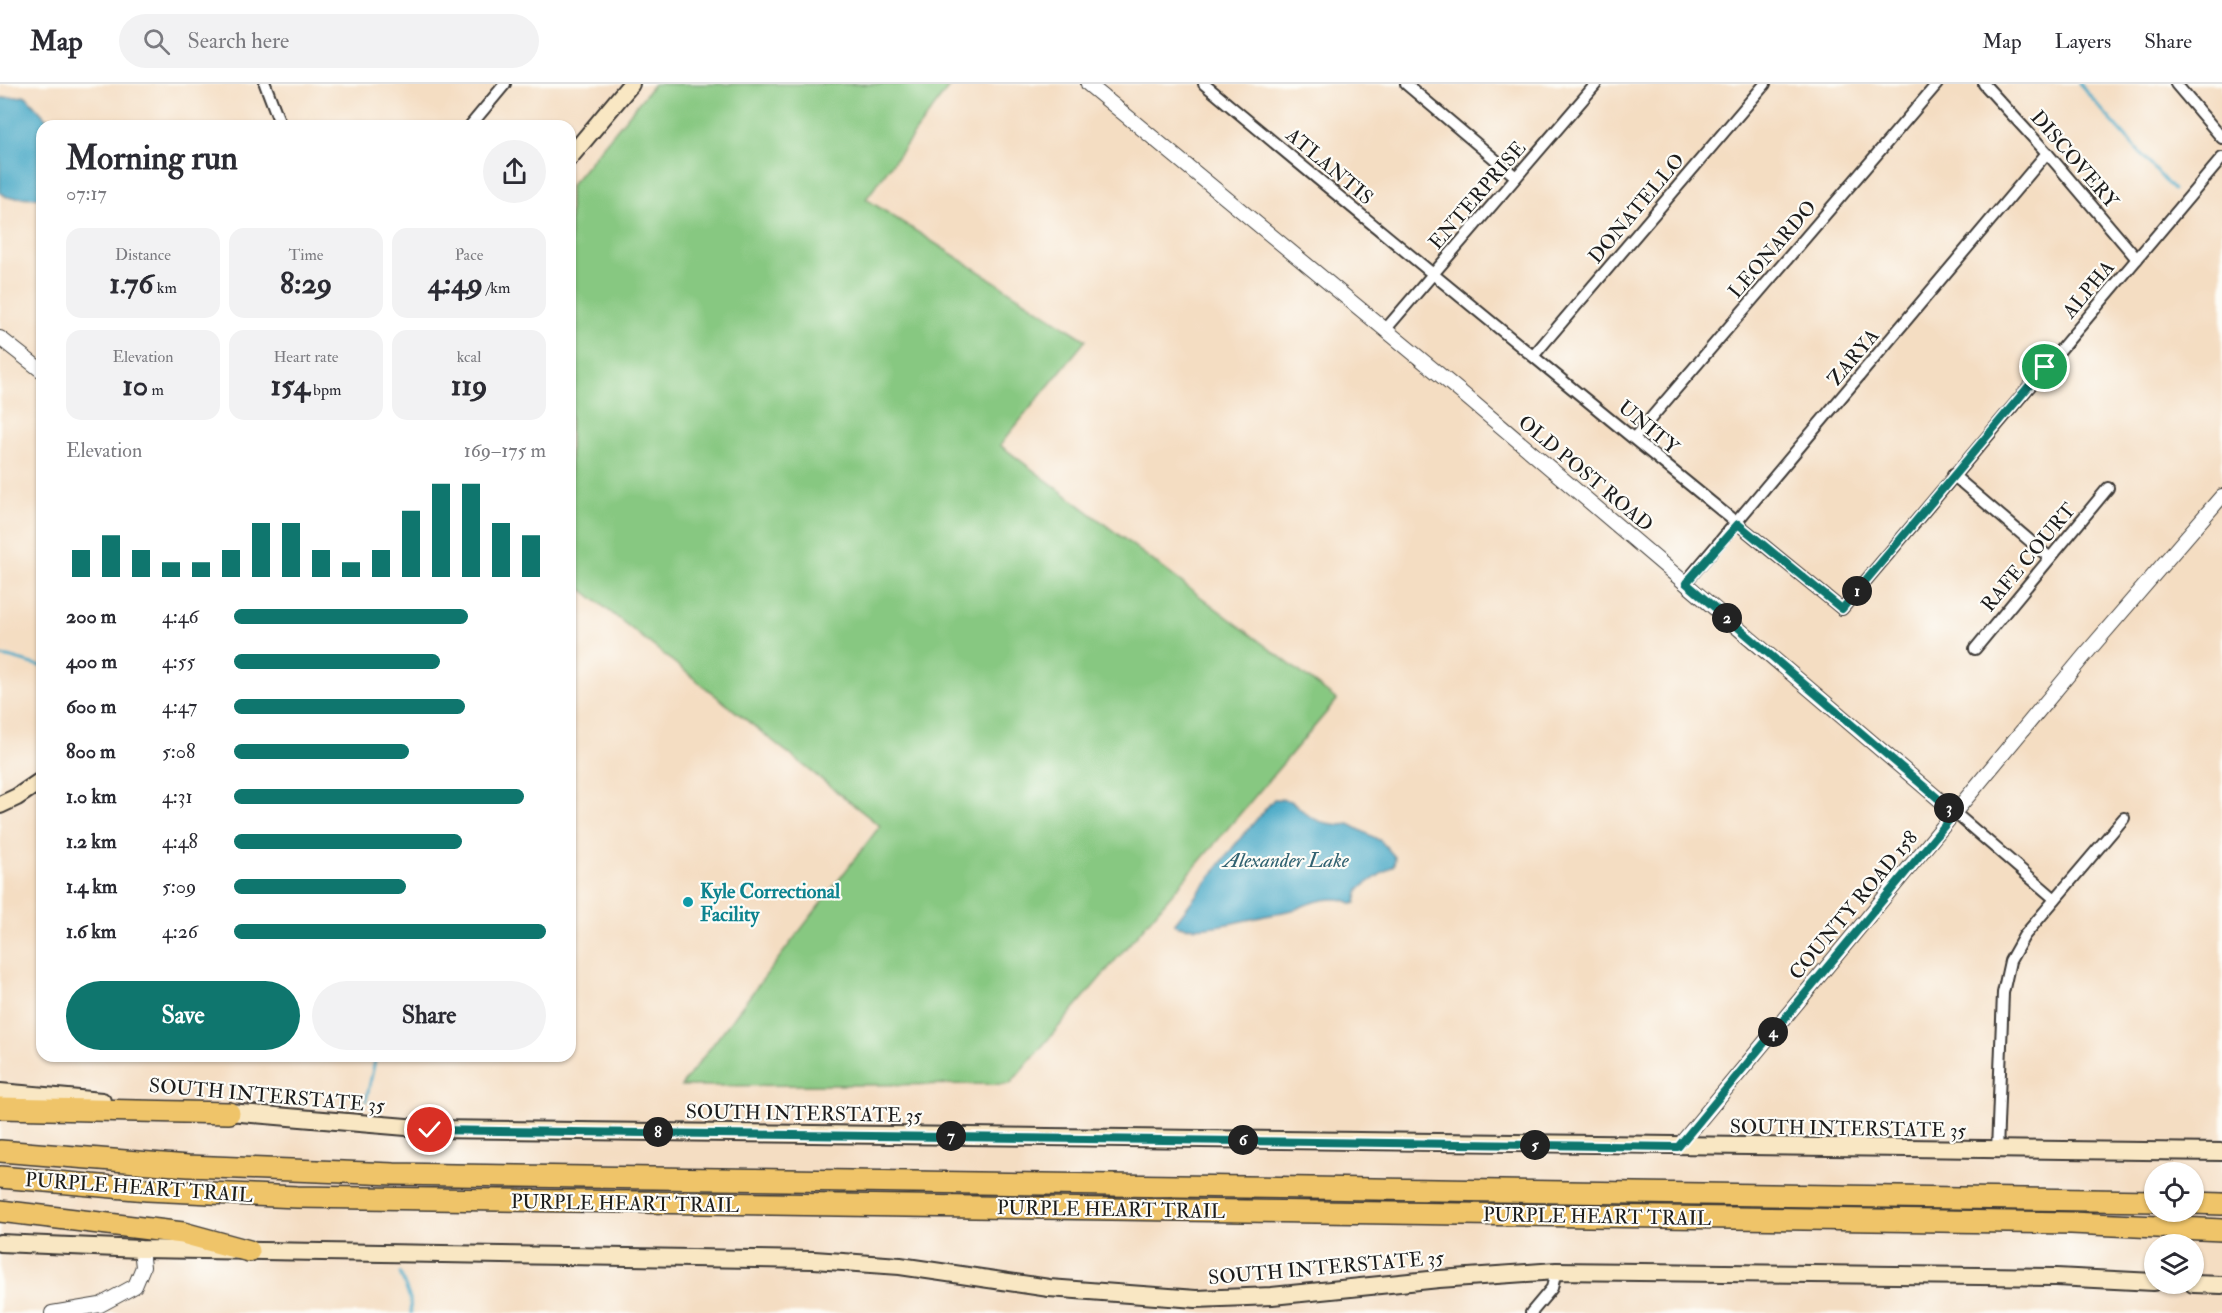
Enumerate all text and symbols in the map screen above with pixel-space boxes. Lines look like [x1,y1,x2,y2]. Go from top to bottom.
search box [119,14,539,68]
text: Map [30,24,83,59]
icon: search [140,25,173,58]
text: Search here [188,27,289,55]
text: Map [1982,28,2022,55]
text: Layers [2055,28,2111,55]
text: Share [2144,28,2192,55]
street label: DISCOVERY [2025,105,2125,214]
street label: ATLANTIS [1280,122,1379,210]
street label: ENTERPRISE [1423,136,1531,255]
text: Morning run [66,138,238,179]
button: share [483,140,546,203]
street label: DONATELLO [1583,148,1690,269]
text: 07:17 [66,181,107,206]
street label: LEONARDO [1723,195,1822,304]
text: Distance [115,245,171,265]
text: Time [289,245,323,265]
text: Pace [455,245,483,265]
street label: ALPHA [2056,255,2120,324]
text: 1.76 [109,265,153,302]
text: 8:29 [280,265,332,302]
text: 4:49 [428,265,483,302]
text: km [153,278,177,298]
text: /km [483,278,510,298]
street label: ZARYA [1822,323,1885,391]
pin [2019,341,2070,392]
text: Elevation [113,347,173,367]
text: Heart rate [273,347,339,367]
text: kcal [457,347,481,367]
icon: arrive [2028,350,2061,383]
text: 10 [122,367,148,404]
text: 154 [271,367,310,404]
text: 119 [451,367,487,404]
text: m [148,380,164,400]
text: bpm [310,380,341,400]
street label: UNITY [1613,395,1685,461]
street label: OLD POST ROAD [1513,410,1658,537]
text: Elevation [66,438,142,463]
text: 169–175 m [464,438,546,463]
street label: RAFE COURT [1976,498,2081,617]
pin: 1 [1842,576,1872,606]
text: 1 [1854,581,1860,601]
pin: 2 [1712,603,1742,633]
text: 200 m [66,604,116,629]
text: 4:46 [162,604,199,629]
text: 2 [1723,608,1731,628]
text: 400 m [66,649,117,674]
text: 4:55 [162,649,195,674]
text: 600 m [66,694,116,719]
text: 4:47 [162,694,197,719]
text: 800 m [66,739,116,764]
text: 5:08 [162,739,195,764]
text: 1.0 km [66,784,117,809]
text: 4:31 [162,784,193,809]
pin: 3 [1934,793,1964,823]
text: 3 [1946,798,1952,818]
street label: COUNTY ROAD 158 [1784,826,1923,985]
text: 1.2 km [66,829,116,854]
text: 4:48 [162,829,198,854]
water label: Alexander Lake [1221,847,1350,874]
text: 1.4 km [66,874,117,899]
text: 5:09 [162,874,196,899]
place label: Kyle Correctional Facility [700,879,841,928]
marker: Kyle Correctional Facility [681,895,695,909]
text: 1.6 km [66,919,116,944]
text: 4:26 [162,919,198,944]
button: Save [66,981,300,1050]
button: Share [312,981,546,1050]
pin: 4 [1758,1017,1788,1047]
text: 4 [1769,1022,1777,1042]
street label: SOUTH INTERSTATE 35 [148,1073,386,1118]
street label: SOUTH INTERSTATE 35 [686,1099,923,1128]
pin [404,1104,455,1155]
icon: check [413,1113,446,1146]
street label: SOUTH INTERSTATE 35 [1730,1114,1967,1143]
pin: 8 [643,1117,673,1147]
pin: 7 [936,1121,966,1151]
text: 8 [654,1122,662,1142]
pin: 6 [1228,1125,1258,1155]
text: 7 [947,1126,955,1146]
text: 6 [1239,1130,1247,1150]
pin: 5 [1520,1130,1550,1160]
text: 5 [1531,1135,1539,1155]
map controls [2144,1162,2204,1294]
button: locate [2144,1162,2204,1222]
street label: PURPLE HEART TRAIL [24,1167,254,1208]
street label: PURPLE HEART TRAIL [511,1189,740,1218]
street label: PURPLE HEART TRAIL [997,1195,1226,1224]
street label: PURPLE HEART TRAIL [1483,1202,1712,1231]
button: layers [2144,1234,2204,1294]
street label: SOUTH INTERSTATE 35 [1207,1245,1445,1290]

